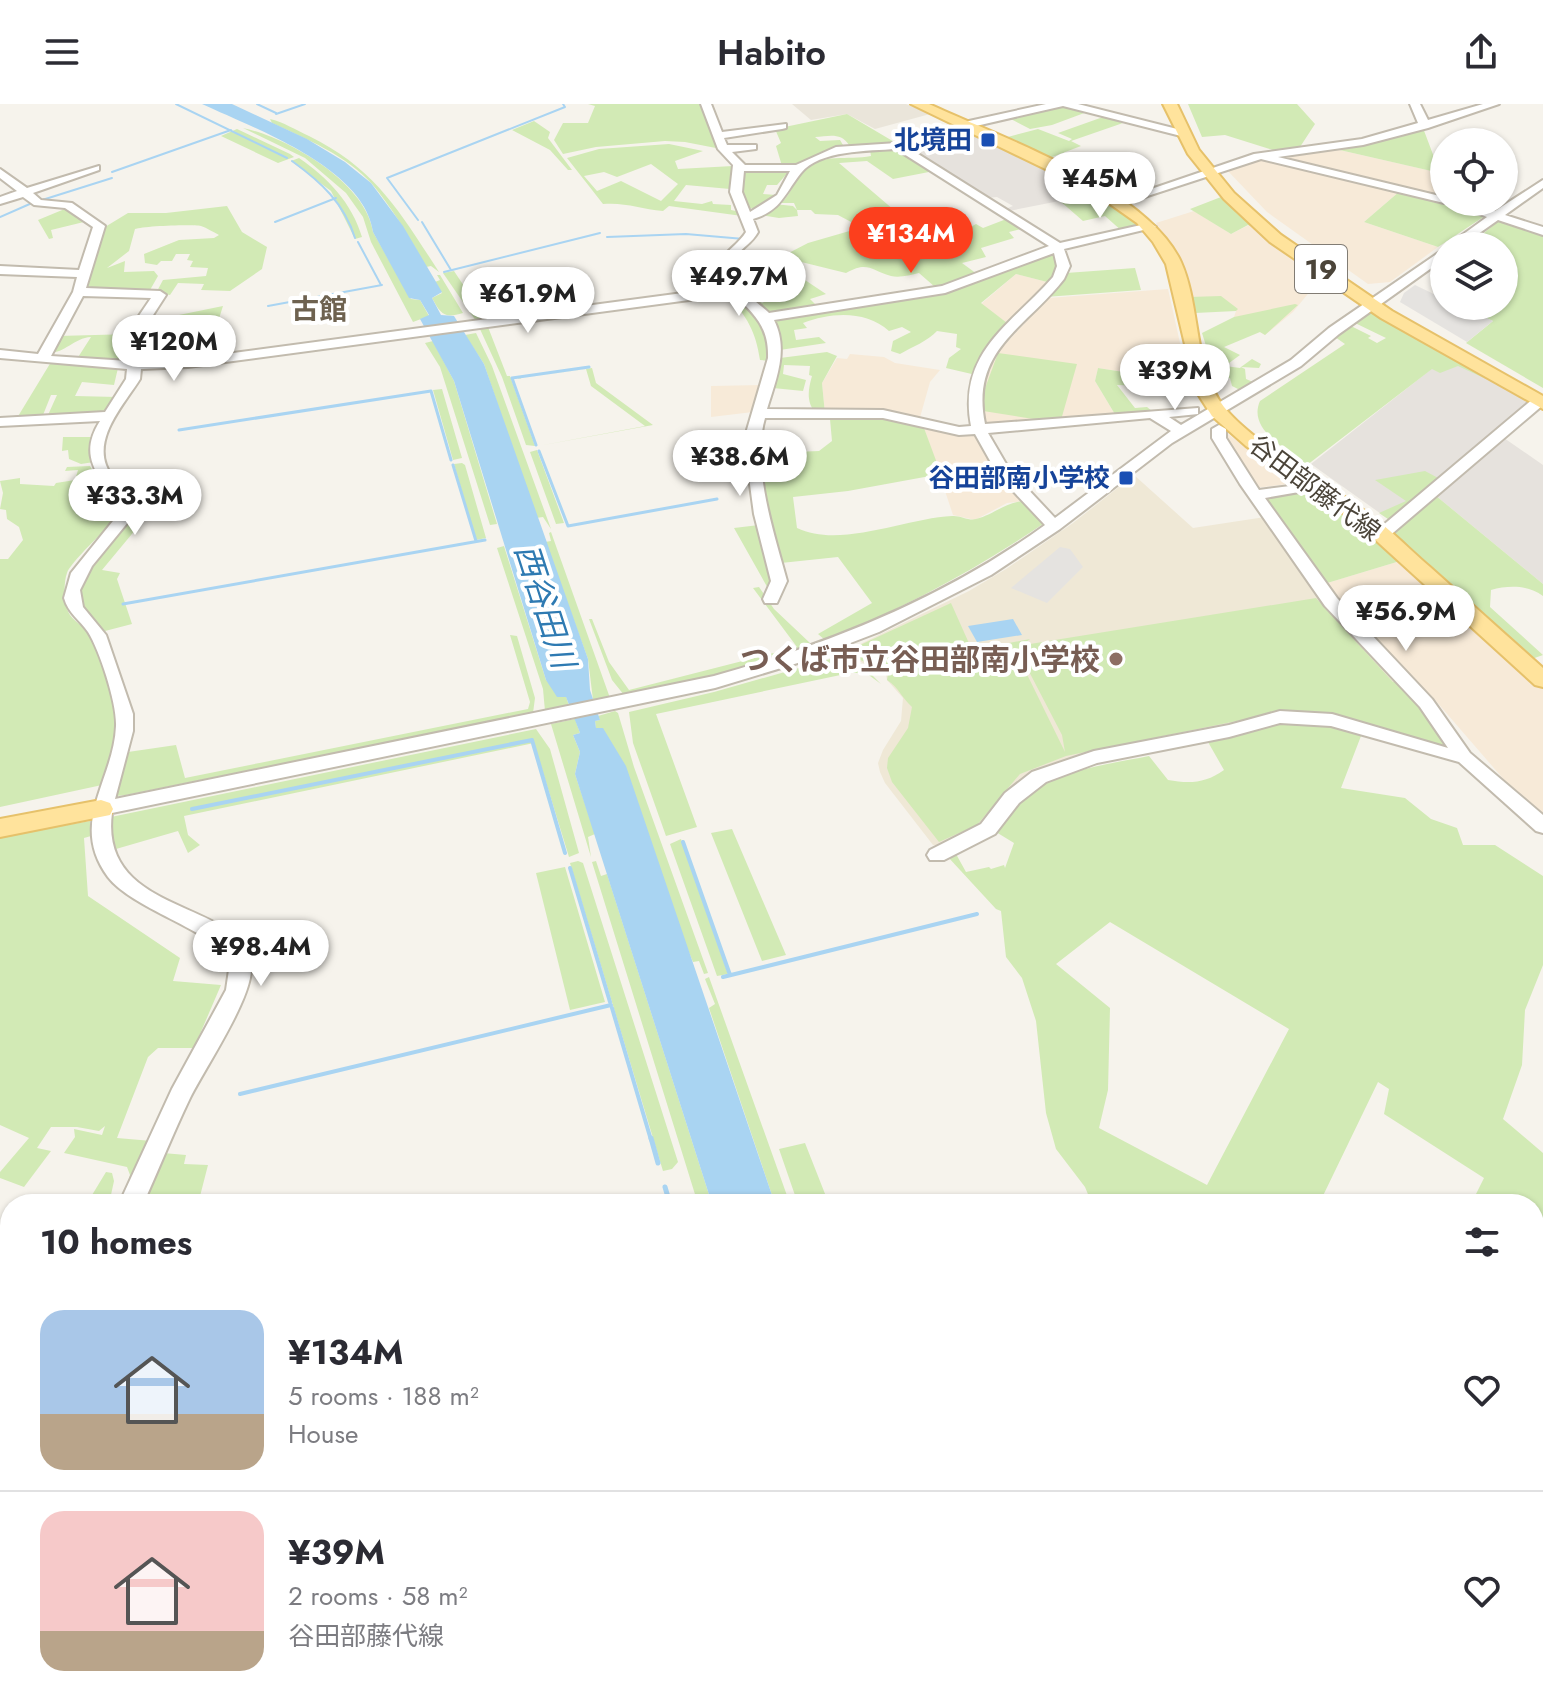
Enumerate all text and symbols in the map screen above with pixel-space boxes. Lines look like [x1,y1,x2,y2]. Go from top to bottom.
text: Habito [717,26,826,78]
icon: menu [40,30,84,74]
icon: share [1459,30,1503,74]
place label: 北境田 [894,121,972,159]
map controls [1430,128,1518,320]
button: locate [1430,128,1518,216]
marker: 北境田 [979,131,997,149]
pin: ¥45M [1053,152,1147,220]
text: ¥45M [1062,159,1138,197]
pin: ¥134M [855,207,967,275]
text: ¥134M [867,214,955,252]
button: layers [1430,232,1518,320]
road number: 19 [1295,245,1347,293]
pin: ¥49.7M [674,250,804,318]
text: ¥49.7M [690,257,788,295]
pin: ¥61.9M [463,267,593,335]
text: ¥61.9M [480,274,576,312]
district label: 古館 [291,289,347,330]
pin: ¥120M [118,315,230,383]
text: ¥120M [130,322,218,360]
pin: ¥39M [1128,344,1222,412]
text: ¥39M [1138,351,1212,389]
street label: 谷田部藤代線 [1241,426,1389,550]
pin: ¥38.6M [675,430,805,498]
text: ¥38.6M [691,437,789,475]
place label: 谷田部南小学校 [928,459,1110,497]
pin: ¥33.3M [70,469,200,537]
marker: 谷田部南小学校 [1117,469,1135,487]
text: ¥33.3M [87,476,183,514]
water label: 西谷田川 [503,538,588,677]
pin: ¥56.9M [1341,585,1471,653]
text: ¥56.9M [1356,592,1456,630]
place label: つくば市立谷田部南小学校 [740,638,1100,681]
marker: つくば市立谷田部南小学校 [1107,650,1125,668]
pin: ¥98.4M [196,920,326,988]
text: ¥98.4M [211,927,311,965]
text: 10 homes [40,1218,192,1267]
icon: filters [1460,1220,1504,1264]
text: ¥134M [288,1328,403,1377]
icon: home [104,1342,200,1438]
icon: heart [1460,1368,1504,1412]
text: 5 rooms · 188 m² [288,1377,479,1415]
text: House [288,1415,358,1453]
text: ¥39M [288,1528,385,1577]
icon: home [104,1543,200,1639]
icon: heart [1460,1569,1504,1613]
text: 2 rooms · 58 m² [288,1577,468,1615]
text: 谷田部藤代線 [288,1617,444,1655]

